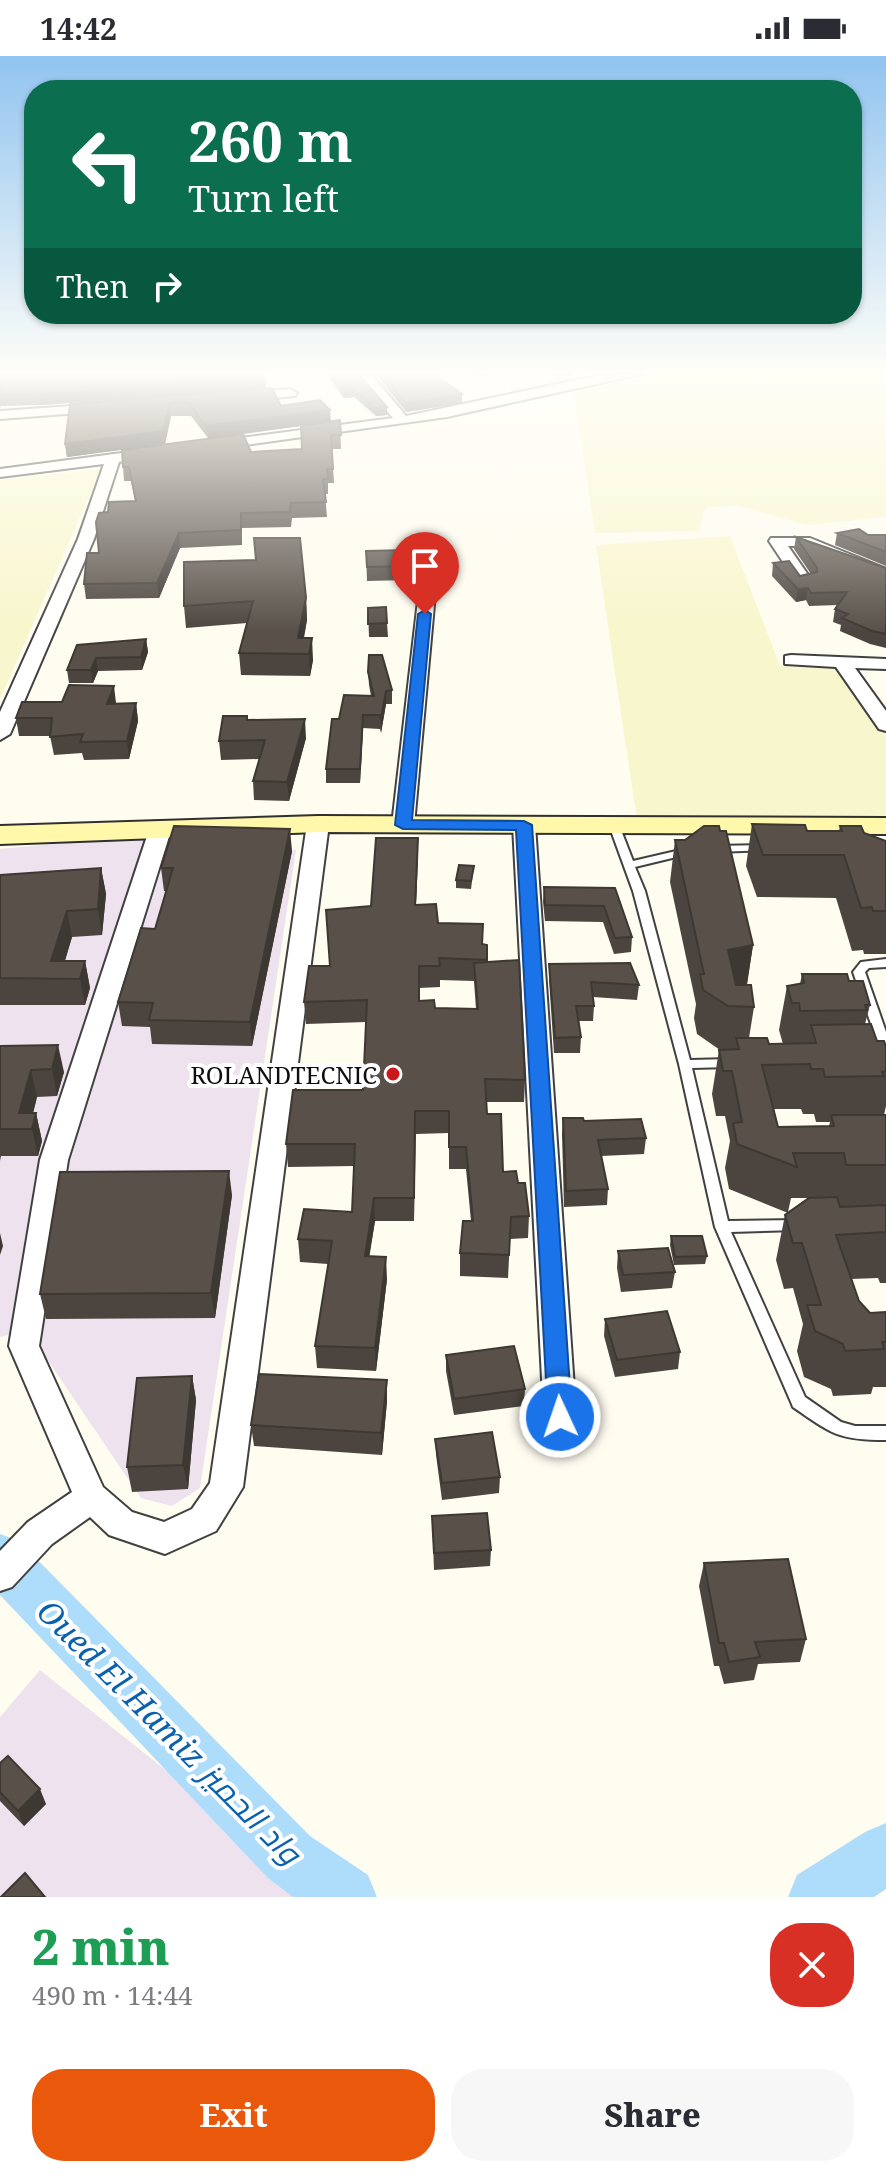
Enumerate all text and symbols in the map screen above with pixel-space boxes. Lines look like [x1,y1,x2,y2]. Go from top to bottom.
text: 14:42 [40,8,117,49]
text: 260 m [188,102,353,178]
icon: left [56,112,160,216]
text: Turn left [188,174,339,223]
icon: right [145,264,189,308]
text: Then [56,266,129,307]
pin [391,532,459,614]
icon: arrive [403,544,447,588]
place label: ROLANDTECNIC [191,1058,377,1091]
marker: ROLANDTECNIC [384,1065,402,1083]
position arrow [518,1375,602,1459]
water label: Oued El Hamiz واد الحميز [28,1589,313,1874]
text: 2 min [32,1914,170,1979]
button: close [770,1923,854,2007]
text: 490 m · 14:44 [32,1977,193,2013]
button: Exit [32,2069,435,2161]
button: Share [451,2069,854,2161]

